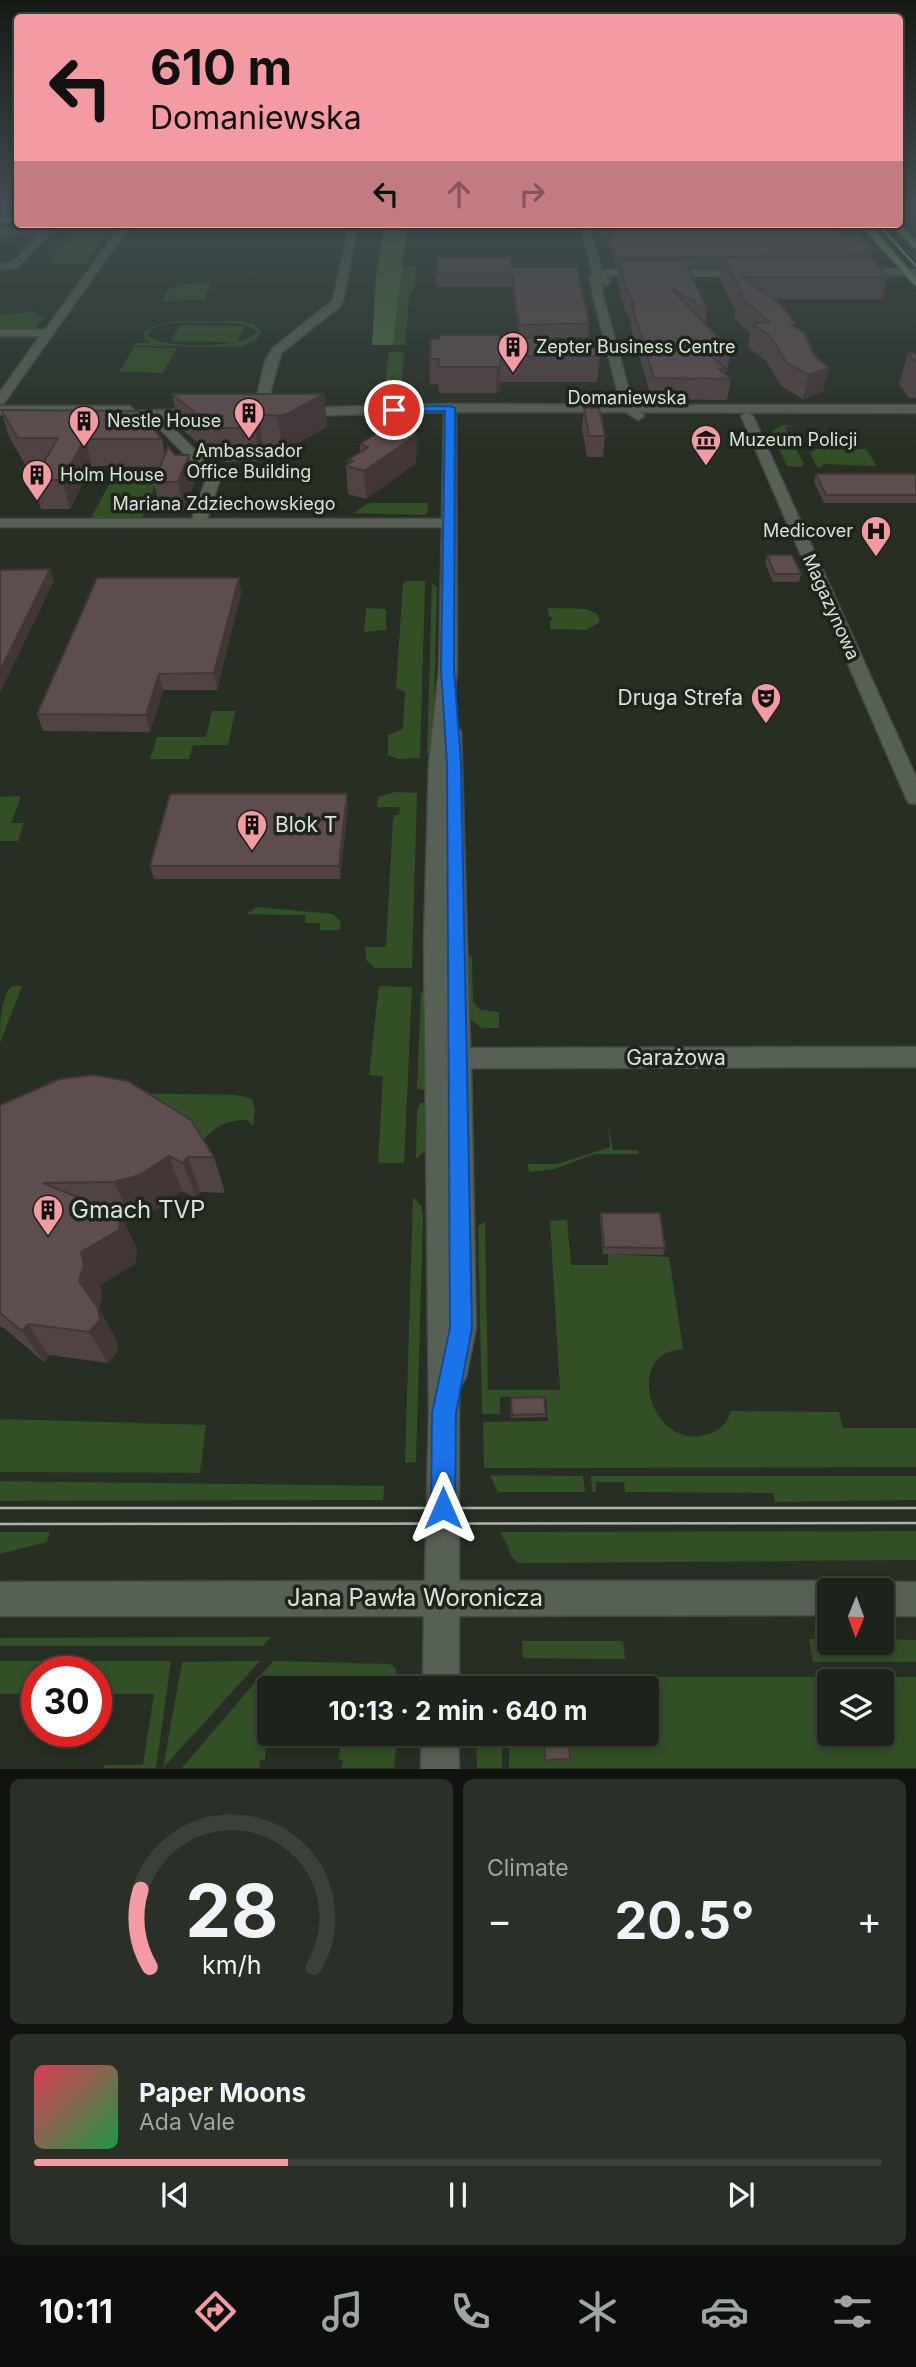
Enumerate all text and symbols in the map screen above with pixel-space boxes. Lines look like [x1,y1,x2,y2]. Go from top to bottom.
text: 610 m [150,38,292,97]
icon: left [35,42,126,133]
text: Domaniewska [150,98,362,137]
icon: left [367,175,405,213]
icon: ahead [440,175,478,213]
icon: right [513,175,551,213]
building icon: Zepter Business Centre [496,330,530,374]
place label: Zepter Business Centre [536,336,736,357]
pin [364,380,424,440]
street label: Domaniewska [567,387,687,408]
icon: arrive [375,391,413,429]
building icon: Ambassador Office Building [232,396,266,440]
building icon: Nestle House [67,404,101,448]
place label: Nestle House [107,410,221,431]
museum icon: Muzeum Policji [689,423,723,467]
place label: Muzeum Policji [729,429,857,450]
place label: Ambassador Office Building [187,440,311,482]
building icon: Holm House [20,458,54,502]
place label: Holm House [60,464,164,485]
street label: Mariana Zdziechowskiego [112,493,336,514]
hospital icon: Medicover [859,514,893,558]
place label: Medicover [763,520,853,541]
street label: Magazynowa [799,551,864,663]
theatre icon: Druga Strefa [749,681,783,725]
place label: Druga Strefa [618,685,743,710]
building icon: Blok T [235,808,269,852]
place label: Blok T [275,812,337,837]
street label: Garażowa [626,1045,726,1070]
building icon: Gmach TVP [31,1193,65,1237]
place label: Gmach TVP [71,1195,205,1224]
position arrow [406,1471,480,1545]
north arrow [817,1578,894,1656]
map controls [817,1578,894,1746]
street label: Jana Pawła Woronicza [287,1583,543,1612]
speed limit sign: 30 [21,1656,112,1747]
button: layers [817,1669,894,1746]
text: 10:13 · 2 min · 640 m [329,1695,587,1726]
text: Climate [487,1854,569,1882]
text: 28 [185,1867,278,1956]
text: 20.5° [614,1889,755,1952]
text: − [487,1897,512,1943]
text: + [857,1897,882,1943]
text: km/h [202,1950,261,1980]
text: Paper Moons [139,2077,306,2108]
text: Ada Vale [139,2108,235,2136]
icon: previous [156,2176,194,2214]
icon: pause [439,2176,477,2214]
icon: next [722,2176,760,2214]
icon: directions [191,2287,240,2336]
icon: music [318,2287,367,2336]
icon: phone [446,2287,495,2336]
icon: climate [573,2287,622,2336]
icon: car [700,2287,749,2336]
icon: filters [828,2287,877,2336]
text: 10:11 [39,2292,113,2331]

